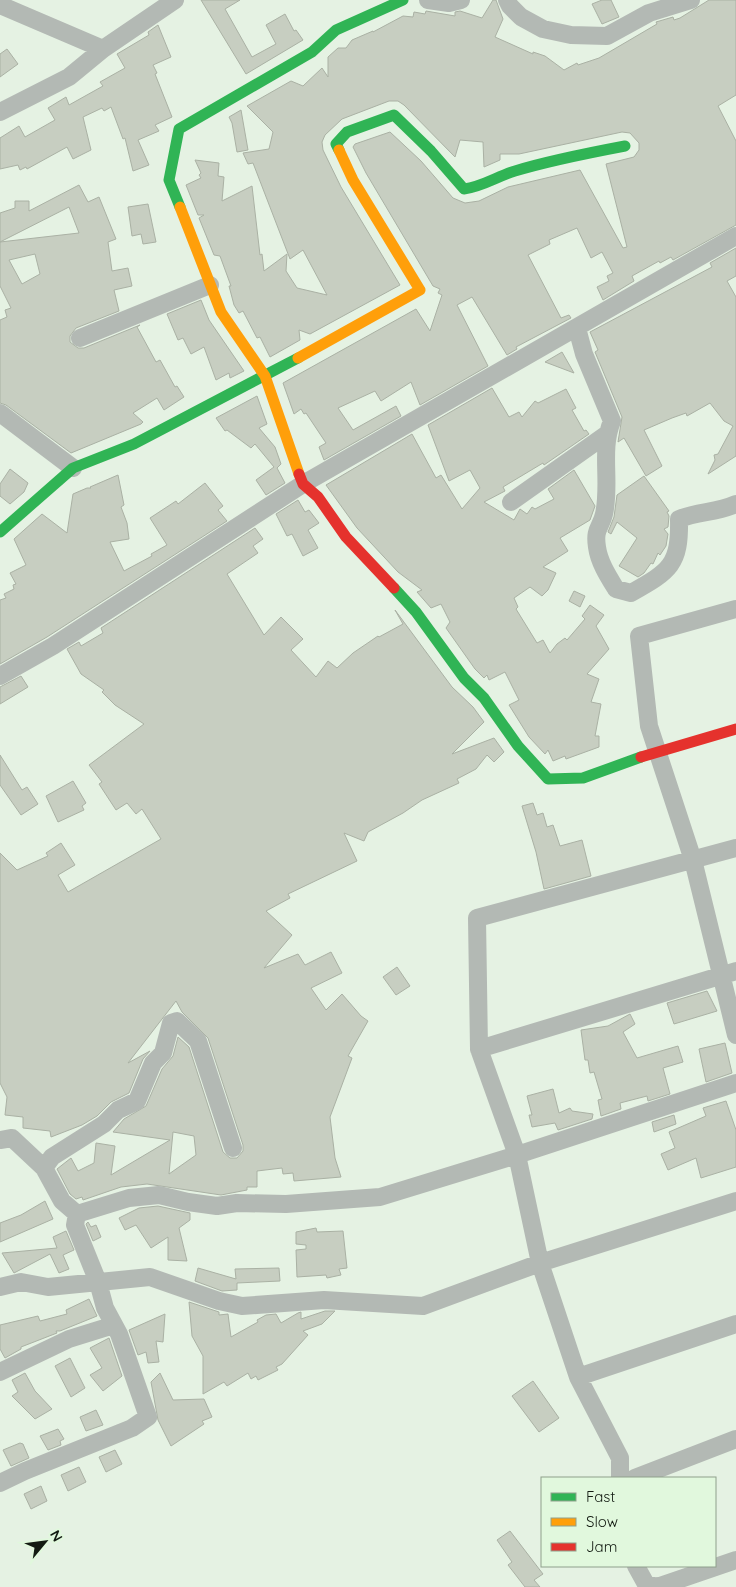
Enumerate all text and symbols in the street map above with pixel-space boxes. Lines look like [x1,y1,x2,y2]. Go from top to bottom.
legend [541,1477,716,1567]
text: Fast [586,1487,615,1506]
text: Slow [586,1512,618,1531]
north arrow [20,1517,70,1567]
text: N [46,1527,67,1545]
text: Jam [586,1537,617,1556]

